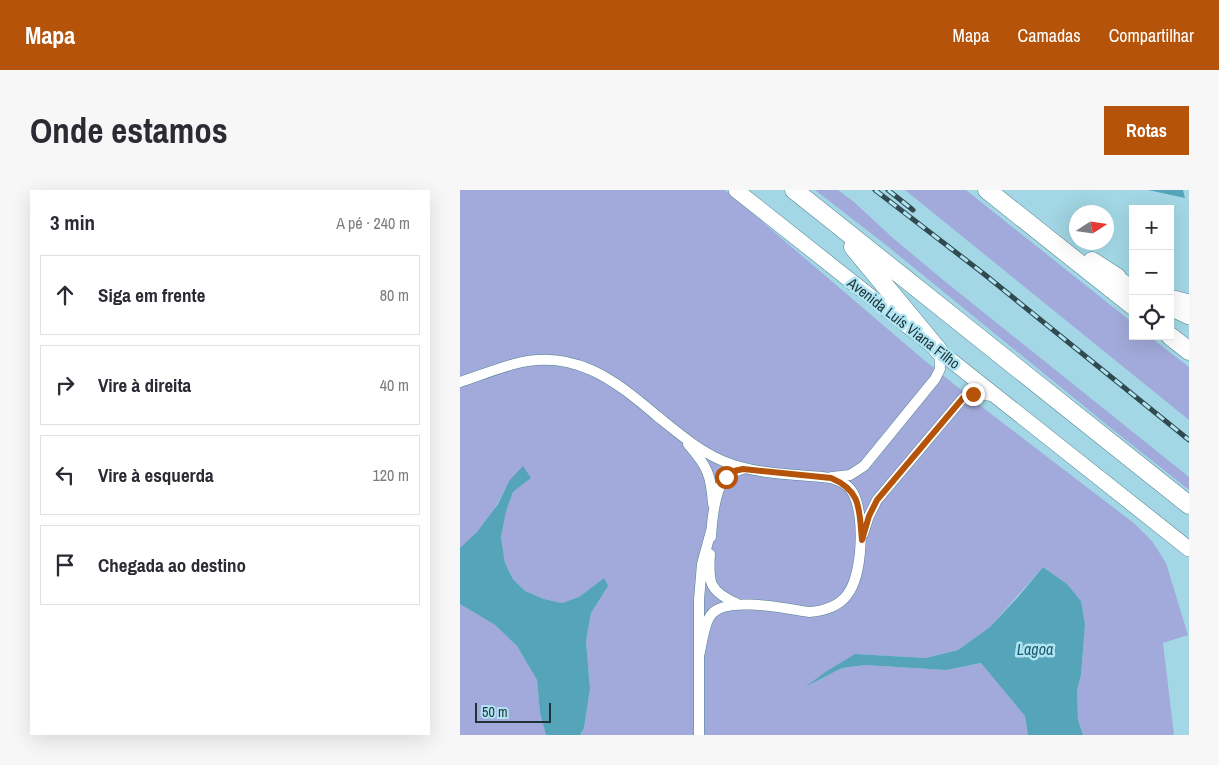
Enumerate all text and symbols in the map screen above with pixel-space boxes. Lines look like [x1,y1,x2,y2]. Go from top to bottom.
text: Mapa [25,19,75,51]
text: Mapa [953,23,990,48]
text: Camadas [1018,23,1081,48]
text: Compartilhar [1109,23,1194,48]
button: Rotas [1104,106,1189,155]
text: Onde estamos [30,107,228,154]
north arrow [1069,205,1114,250]
map controls [1129,205,1174,340]
button: + [1129,205,1174,250]
text: 3 min [50,208,95,237]
text: A pé · 240 m [336,212,410,234]
button: − [1129,250,1174,295]
street label: Avenida Luís Viana Filho [842,272,965,374]
icon: ahead [51,281,79,309]
text: Siga em frente [98,282,205,308]
text: 80 m [380,284,409,306]
button: locate [1129,295,1174,340]
icon: right [51,371,79,399]
text: Vire à direita [98,372,191,398]
text: 40 m [380,374,409,396]
route end [962,383,985,406]
icon: left [51,461,79,489]
text: Vire à esquerda [98,462,214,488]
text: 120 m [373,464,409,486]
route start [715,466,738,489]
icon: arrive [51,551,79,579]
text: Chegada ao destino [98,552,246,578]
water label: Lagoa [1017,638,1053,660]
scale bar [475,700,551,723]
text: 50 m [482,703,508,721]

